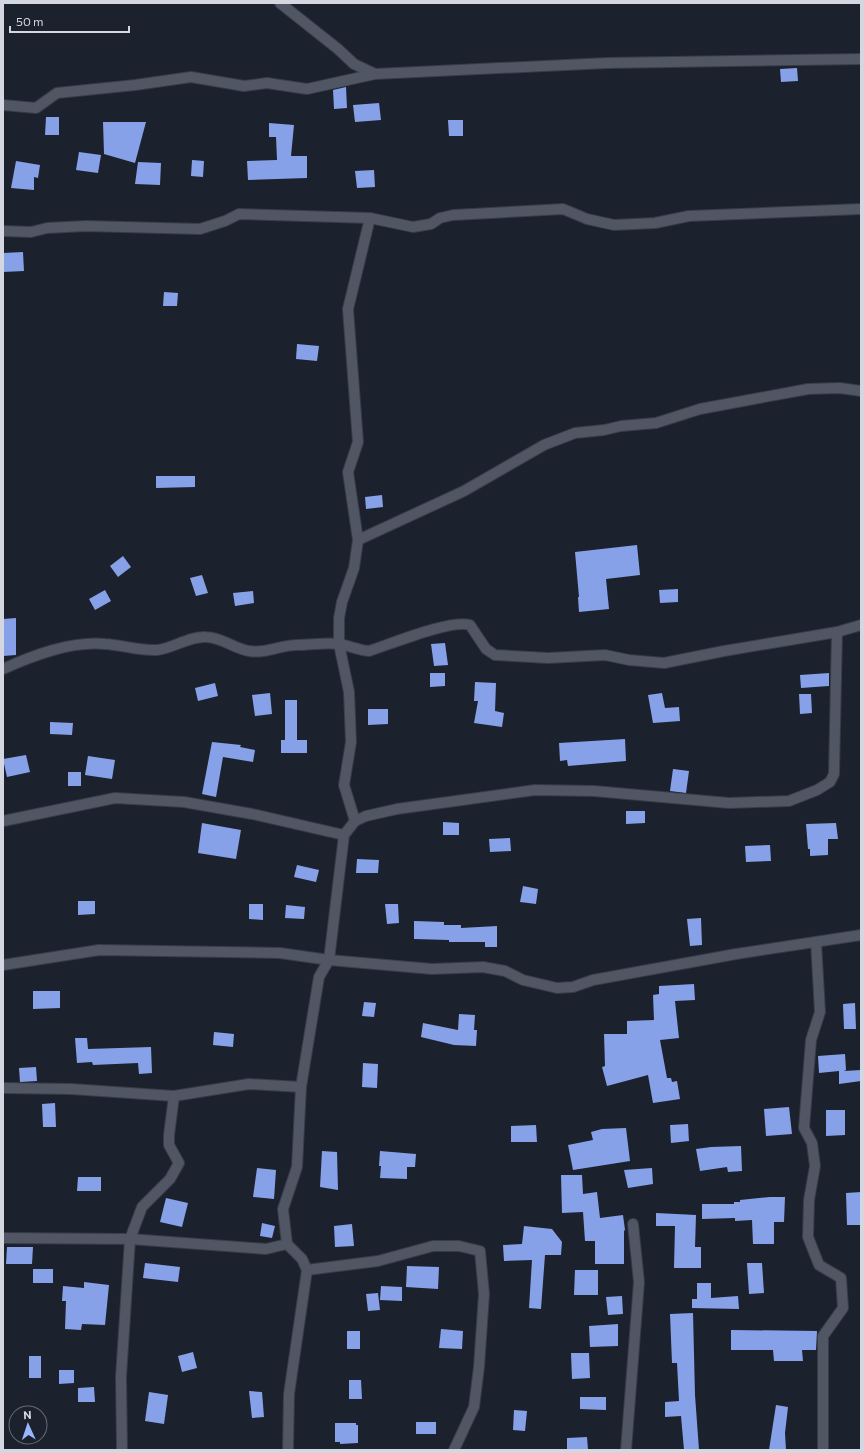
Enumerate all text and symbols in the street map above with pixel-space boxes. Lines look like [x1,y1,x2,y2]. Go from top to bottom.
scale bar [10,8,129,34]
text: 50 m [16,14,44,28]
north arrow [8,1405,48,1445]
text: N [23,1408,32,1421]

